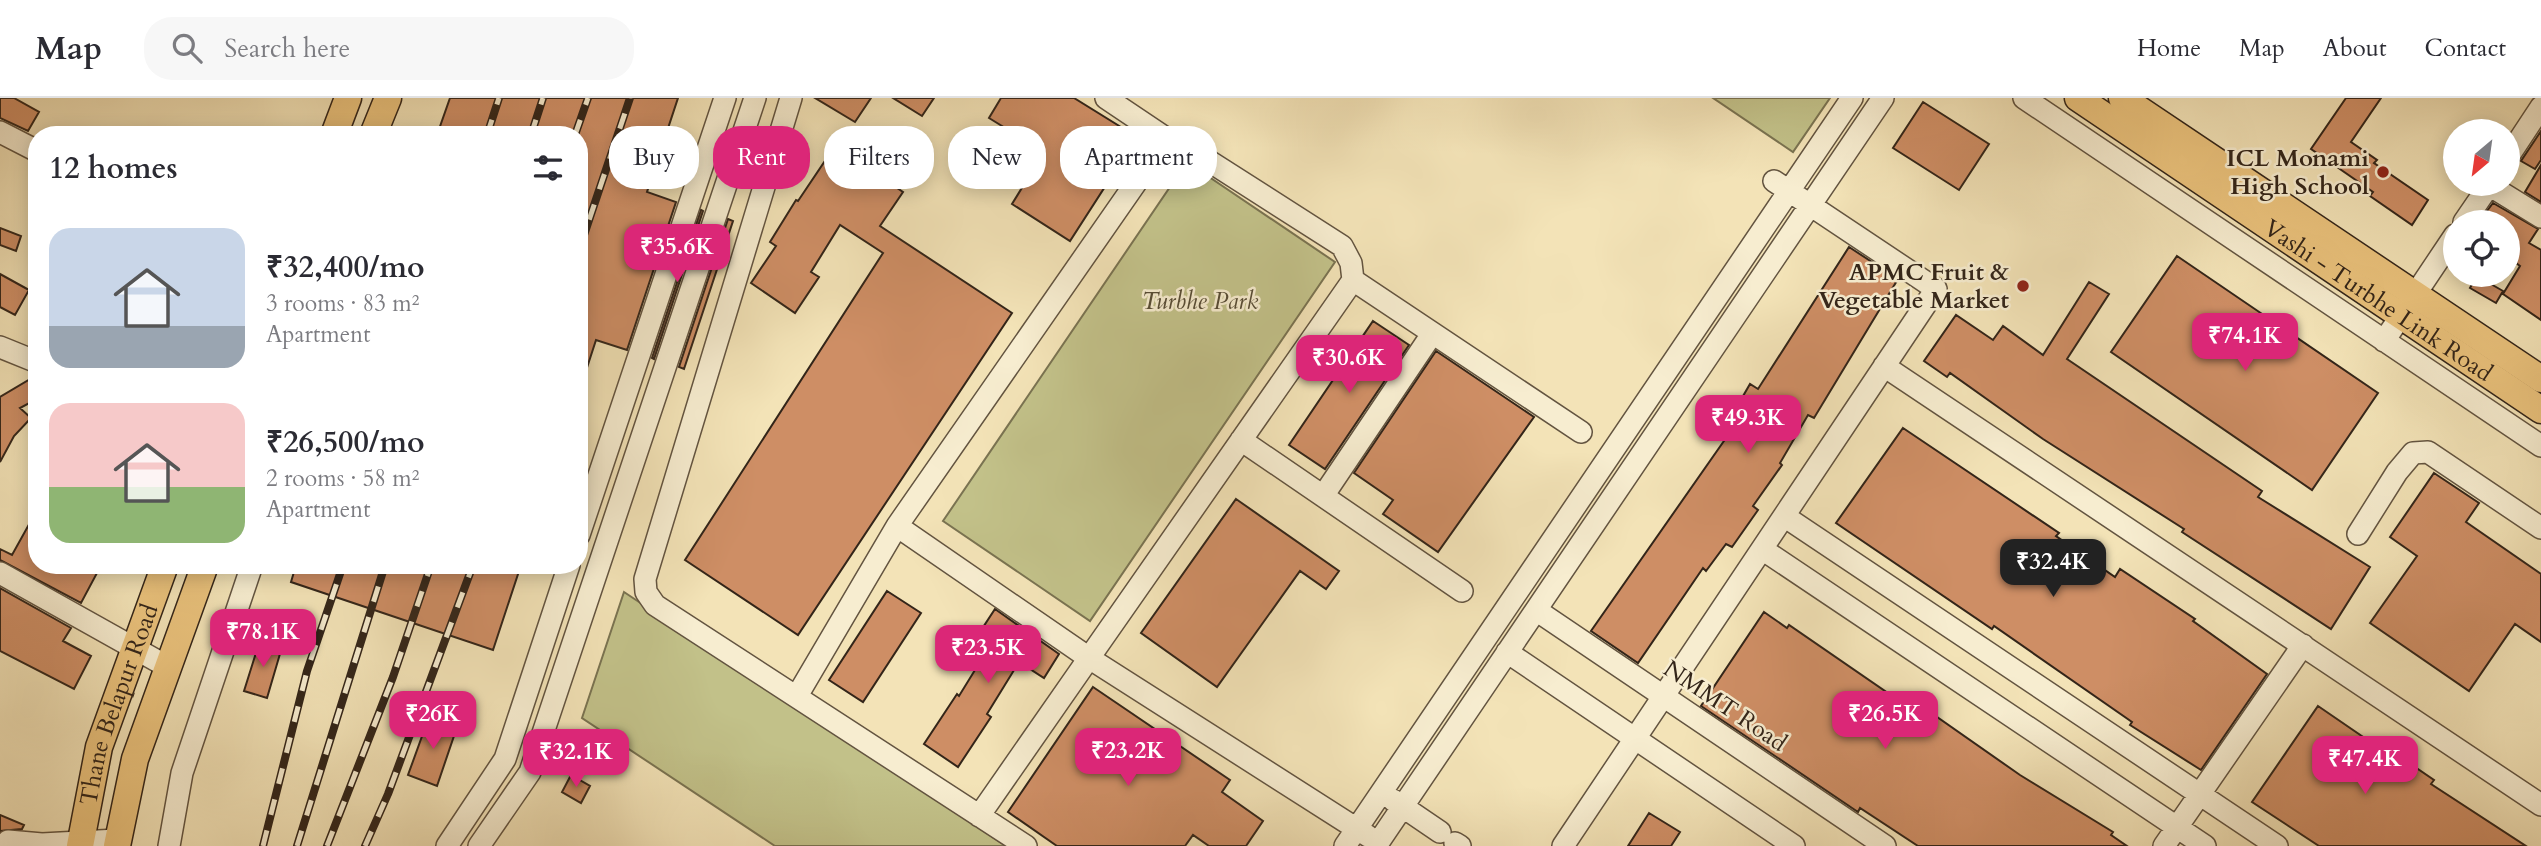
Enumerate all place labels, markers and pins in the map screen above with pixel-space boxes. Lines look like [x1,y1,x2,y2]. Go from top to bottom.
place label: ICL Monami High School [2226,142,2369,203]
marker: ICL Monami High School [2375,164,2391,180]
pin: ₹35.6K [620,225,734,284]
place label: APMC Fruit & Vegetable Market [1819,256,2010,317]
marker: APMC Fruit & Vegetable Market [2015,278,2031,294]
pin: ₹74.1K [2188,314,2302,373]
pin: ₹30.6K [1292,336,1406,395]
pin: ₹49.3K [1691,396,1805,455]
pin: ₹32.4K [1996,540,2110,599]
pin: ₹78.1K [206,610,320,669]
pin: ₹23.5K [931,626,1045,685]
pin: ₹26K [392,692,474,751]
pin: ₹26.5K [1828,692,1942,751]
pin: ₹23.2K [1071,728,1185,788]
pin: ₹32.1K [519,730,633,789]
pin: ₹47.4K [2308,736,2422,796]

